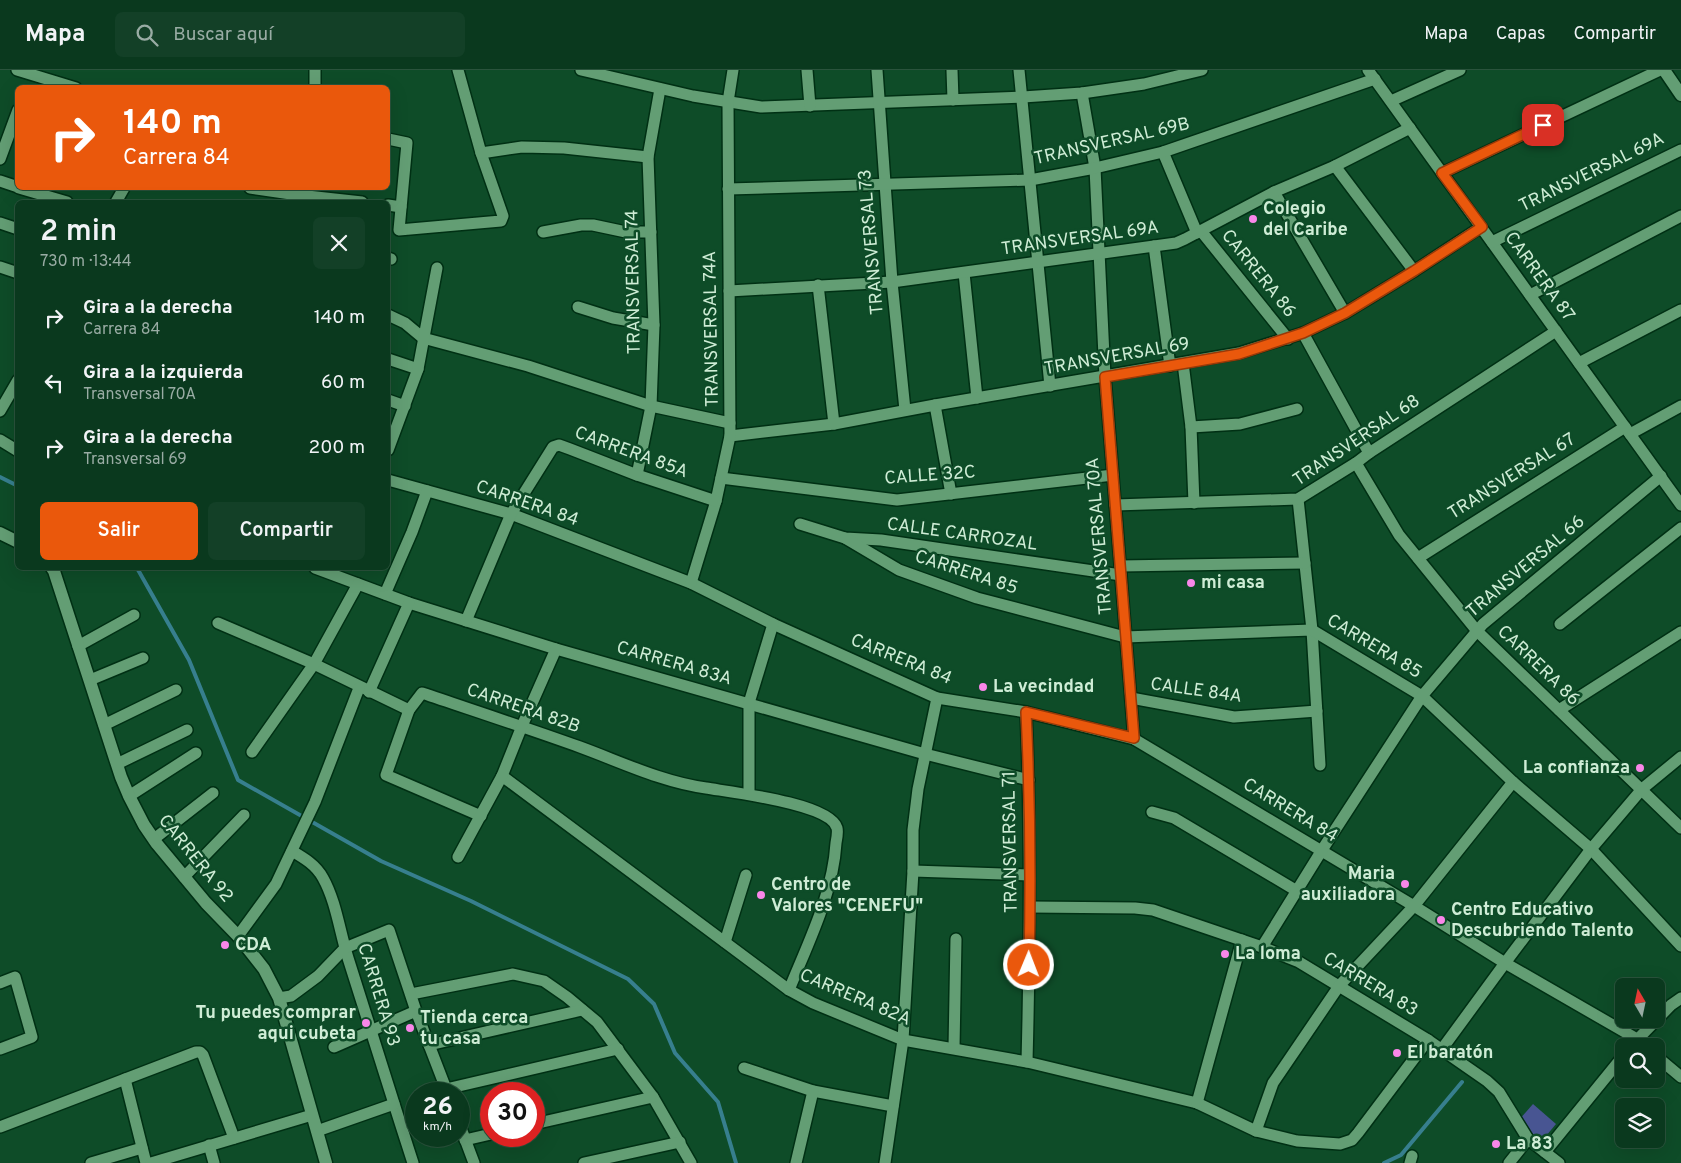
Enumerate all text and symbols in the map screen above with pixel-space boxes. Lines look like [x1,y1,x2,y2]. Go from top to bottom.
search box [115,12,465,57]
text: Mapa [25,20,85,50]
icon: search [133,21,161,49]
text: Buscar aquí [173,23,273,47]
text: Mapa [1424,23,1468,46]
text: Capas [1496,23,1545,46]
text: Compartir [1573,23,1656,46]
text: 140 m [123,102,222,146]
pin [1522,104,1564,146]
icon: right [40,105,105,170]
icon: arrive [1529,111,1557,139]
street label: TRANSVERSAL 69B [1032,113,1192,171]
street label: TRANSVERSAL 69A [1516,128,1668,218]
text: Carrera 84 [123,145,230,172]
street label: TRANSVERSAL 73 [854,168,890,316]
place label: Colegio del Caribe [1263,198,1348,242]
street label: TRANSVERSAL 74 [621,210,647,354]
marker: Colegio del Caribe [1247,213,1259,225]
text: 2 min [40,214,117,251]
button: close [313,217,365,269]
street label: TRANSVERSAL 69A [1000,217,1160,261]
street label: CARRERA 86 [1215,225,1301,323]
street label: CARRERA 87 [1499,228,1579,326]
street label: TRANSVERSAL 74A [699,251,725,407]
text: 730 m · 13:44 [40,252,132,272]
text: Gira a la derecha [83,296,233,320]
icon: right [40,304,68,332]
text: 140 m [314,306,365,330]
text: Carrera 84 [83,320,161,340]
street label: TRANSVERSAL 69 [1042,333,1192,381]
text: Gira a la izquierda [83,361,243,385]
icon: left [40,369,68,397]
text: 60 m [321,371,365,395]
text: Transversal 70A [83,385,196,405]
street label: TRANSVERSAL 68 [1289,390,1425,492]
street label: CARRERA 85A [571,422,691,484]
text: Gira a la derecha [83,426,233,450]
street label: TRANSVERSAL 67 [1444,429,1580,525]
icon: right [40,434,68,462]
text: 200 m [309,436,365,460]
text: Transversal 69 [83,450,187,470]
street label: TRANSVERSAL 70A [1082,456,1118,616]
street label: CALLE 32C [884,461,976,491]
street label: CARRERA 84 [473,476,581,532]
button: Salir [40,502,198,560]
button: Compartir [208,502,365,560]
street label: TRANSVERSAL 66 [1462,511,1590,623]
street label: CALLE CARROZAL [885,513,1039,557]
street label: CARRERA 85 [911,546,1021,600]
place label: mi casa [1201,572,1265,595]
marker: mi casa [1185,577,1197,589]
street label: CARRERA 85 [1322,610,1426,684]
street label: CARRERA 86 [1492,621,1584,711]
street label: CARRERA 84 [847,629,955,691]
street label: CARRERA 83A [614,637,734,691]
street label: CALLE 84A [1149,673,1243,709]
place label: La vecindad [993,676,1094,699]
street label: CARRERA 82B [463,679,583,739]
marker: La vecindad [977,681,989,693]
place label: La confianza [1523,757,1630,780]
marker: La confianza [1634,762,1646,774]
street label: TRANSVERSAL 71 [998,771,1024,913]
street label: CARRERA 84 [1238,774,1342,848]
street label: CARRERA 92 [152,810,238,908]
place label: Maria auxiliadora [1301,863,1395,907]
place label: Centro de Valores "CENEFU" [771,874,923,918]
marker: Maria auxiliadora [1399,878,1411,890]
marker: Centro de Valores "CENEFU" [755,889,767,901]
place label: Centro Educativo Descubriendo Talento [1451,899,1634,943]
marker: Centro Educativo Descubriendo Talento [1435,914,1447,926]
place label: CDA [235,934,271,957]
position arrow [1002,938,1054,990]
marker: CDA [219,939,231,951]
street label: CARRERA 93 [351,941,405,1049]
place label: La loma [1235,943,1301,966]
marker: La loma [1219,948,1231,960]
street label: CARRERA 83 [1318,948,1422,1022]
street label: CARRERA 82A [796,964,914,1032]
north arrow [1615,978,1665,1028]
map controls [1615,978,1665,1148]
place label: Tu puedes comprar aqui cubeta [196,1002,356,1046]
place label: Tienda cerca tu casa [420,1007,528,1051]
marker: Tu puedes comprar aqui cubeta [360,1017,372,1029]
marker: Tienda cerca tu casa [404,1022,416,1034]
button: search [1615,1038,1665,1088]
place label: El baratón [1407,1042,1493,1065]
marker: El baratón [1391,1047,1403,1059]
speed limit sign: 30 [480,1082,545,1147]
text: 26 [422,1092,453,1124]
button: layers [1615,1098,1665,1148]
text: km/h [423,1119,452,1135]
place label: La 83 [1506,1133,1553,1156]
marker: La 83 [1490,1138,1502,1150]

